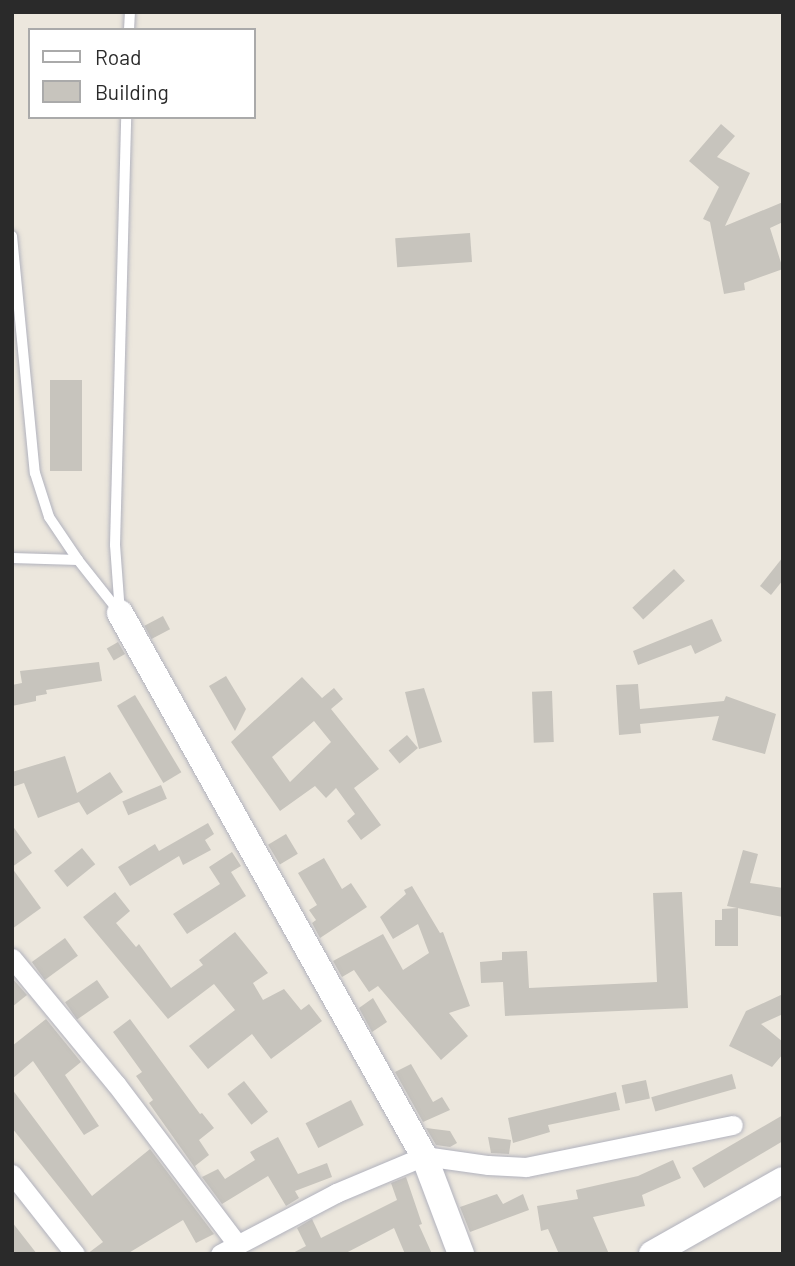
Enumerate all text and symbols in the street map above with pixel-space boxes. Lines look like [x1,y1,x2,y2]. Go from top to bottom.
legend [28,28,256,119]
text: Road [95,44,141,69]
text: Building [95,79,169,104]

